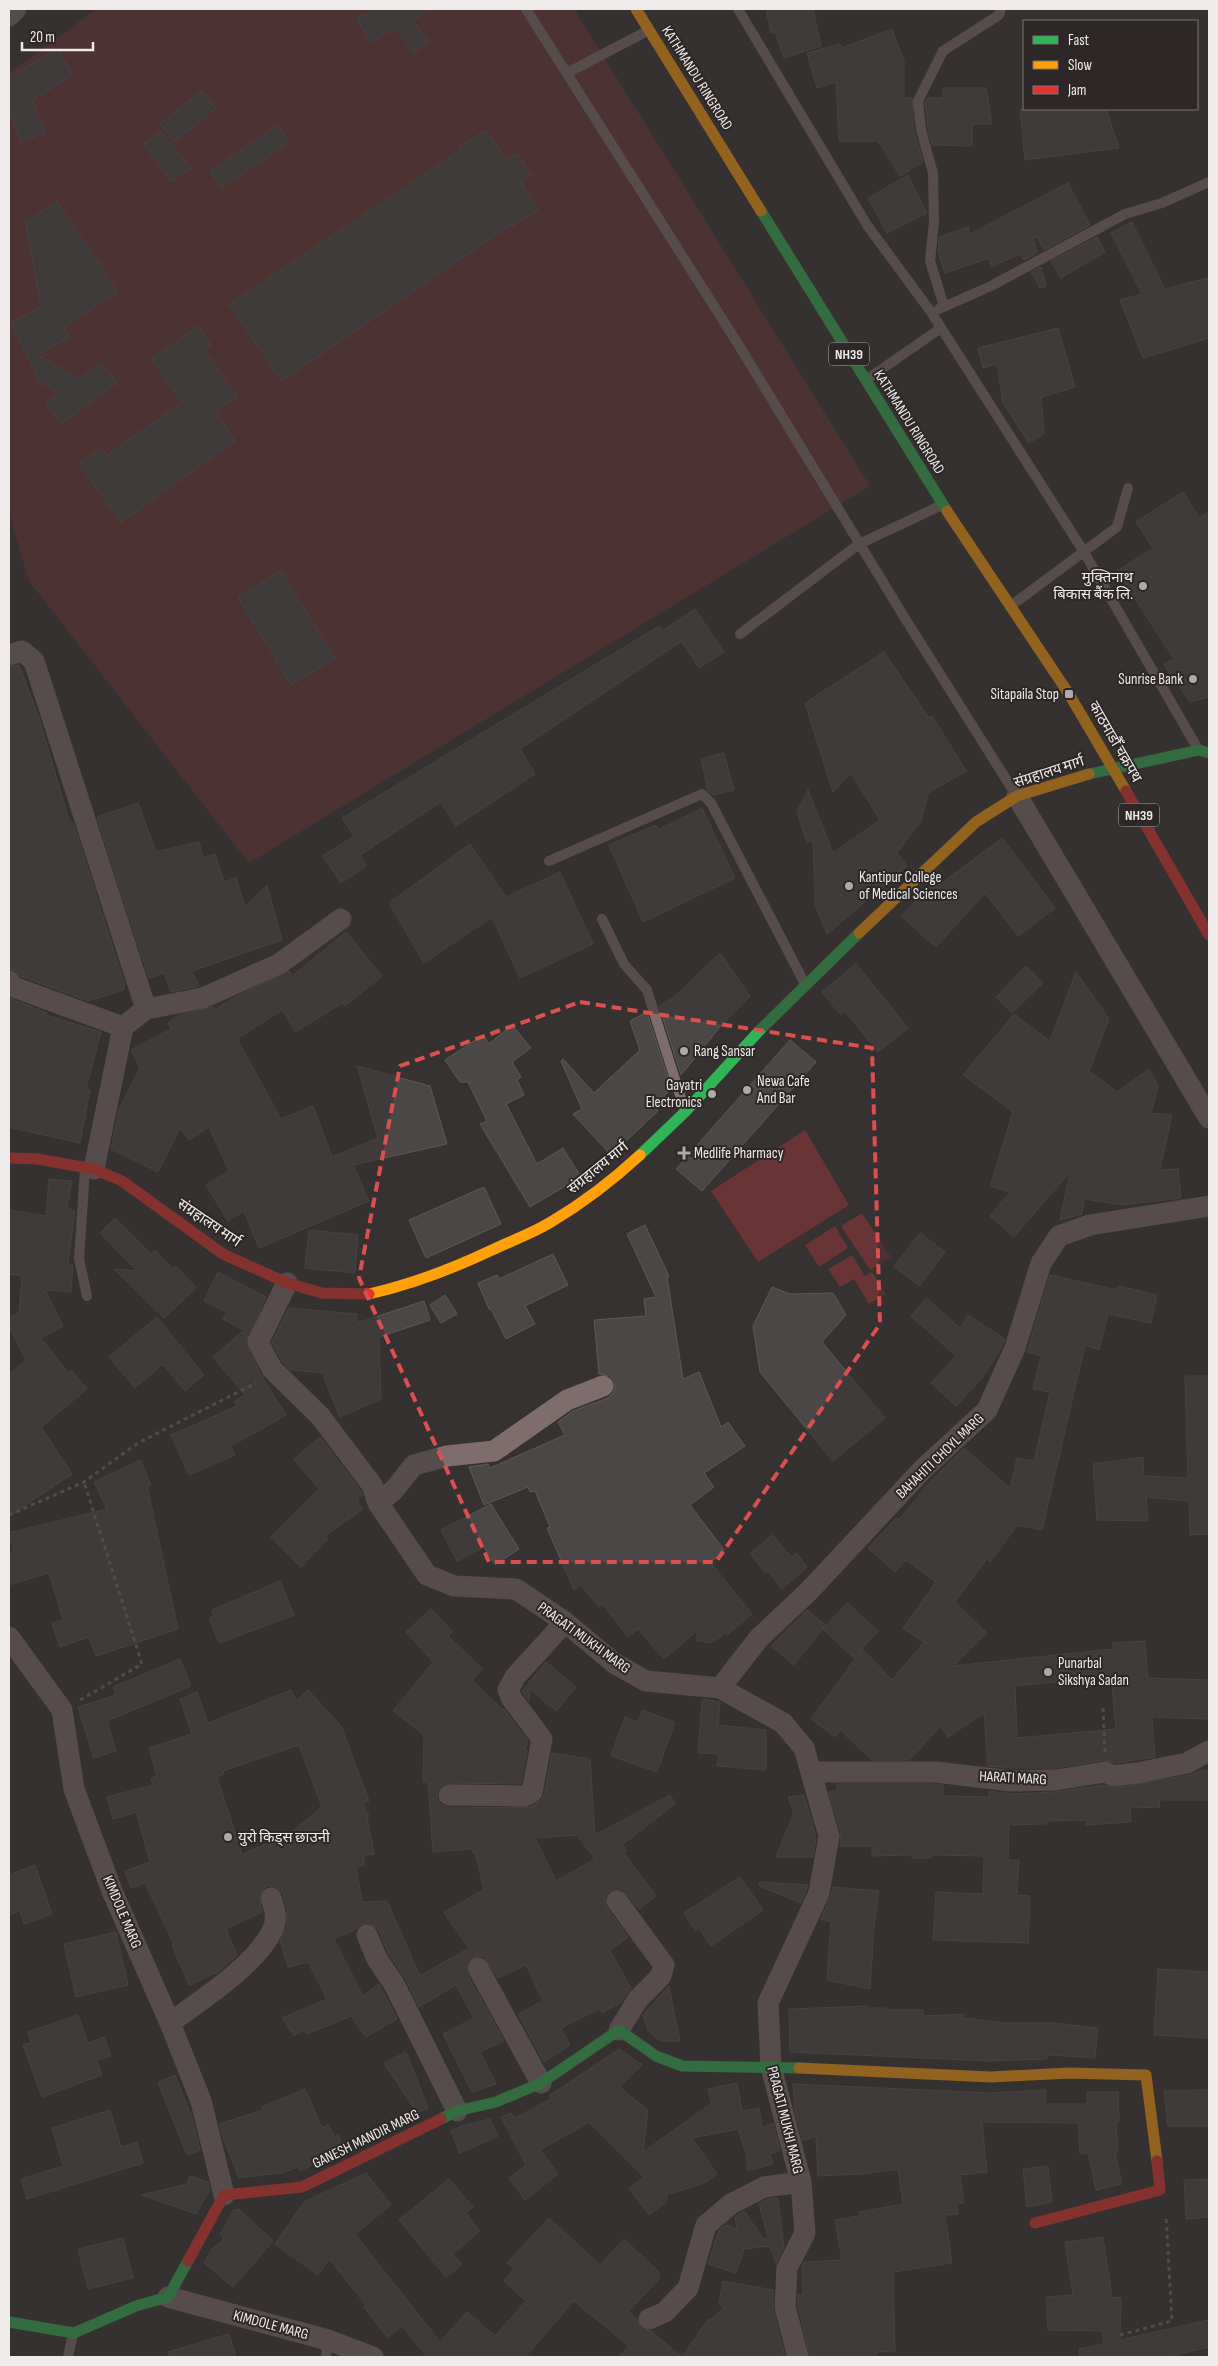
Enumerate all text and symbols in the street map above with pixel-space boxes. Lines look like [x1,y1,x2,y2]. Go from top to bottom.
scale bar [22,20,94,52]
legend [1023,20,1198,110]
street label: KATHMANDU RINGROAD [657,22,737,134]
text: 20 m [30,28,55,47]
text: Fast [1068,31,1090,50]
text: Slow [1068,56,1092,75]
text: Jam [1067,81,1086,100]
road number: NH39 [829,342,869,366]
street label: KATHMANDU RINGROAD [869,366,949,478]
place label: मुक्तिनाथ बिकास बैंक लि. [1053,568,1133,604]
marker: मुक्तिनाथ बिकास बैंक लि. [1137,580,1149,592]
place label: Sunrise Bank [1118,670,1183,689]
marker: Sunrise Bank [1187,673,1199,685]
place label: Sitapaila Stop [990,685,1059,704]
marker: Sitapaila Stop [1063,688,1075,700]
street label: काठमाडाैँ चक्रपथ [1084,698,1146,786]
street label: संग्रहालय मार्ग [1011,751,1088,792]
road number: NH39 [1119,804,1159,826]
place label: Kantipur College of Medical Sciences [859,868,958,904]
marker: Kantipur College of Medical Sciences [843,880,855,892]
place label: Rang Sansar [694,1042,756,1061]
marker: Rang Sansar [678,1045,690,1057]
place label: Newa Cafe And Bar [756,1072,810,1108]
place label: Gayatri Electronics [646,1076,702,1112]
marker: Newa Cafe And Bar [741,1084,753,1096]
marker: Gayatri Electronics [706,1088,718,1100]
street label: संग्रहालय मार्ग [564,1137,633,1198]
place label: Medlife Pharmacy [694,1144,784,1163]
marker: Medlife Pharmacy [678,1147,690,1159]
street label: संग्रहालय मार्ग [173,1195,245,1252]
street label: BAHAHITI CHOYL MARG [892,1409,988,1503]
street label: PRAGATI MUKHI MARG [534,1598,634,1678]
place label: Punarbal Sikshya Sadan [1058,1654,1129,1690]
marker: Punarbal Sikshya Sadan [1042,1666,1054,1678]
street label: HARATI MARG [979,1767,1047,1789]
place label: युरो किड्स छाउनी [238,1828,331,1847]
marker: युरो किड्स छाउनी [222,1831,234,1843]
street label: KIMDOLE MARG [98,1873,146,1951]
street label: PRAGATI MUKHI MARG [762,2064,808,2176]
street label: GANESH MANDIR MARG [309,2105,423,2173]
street label: KIMDOLE MARG [231,2306,311,2344]

